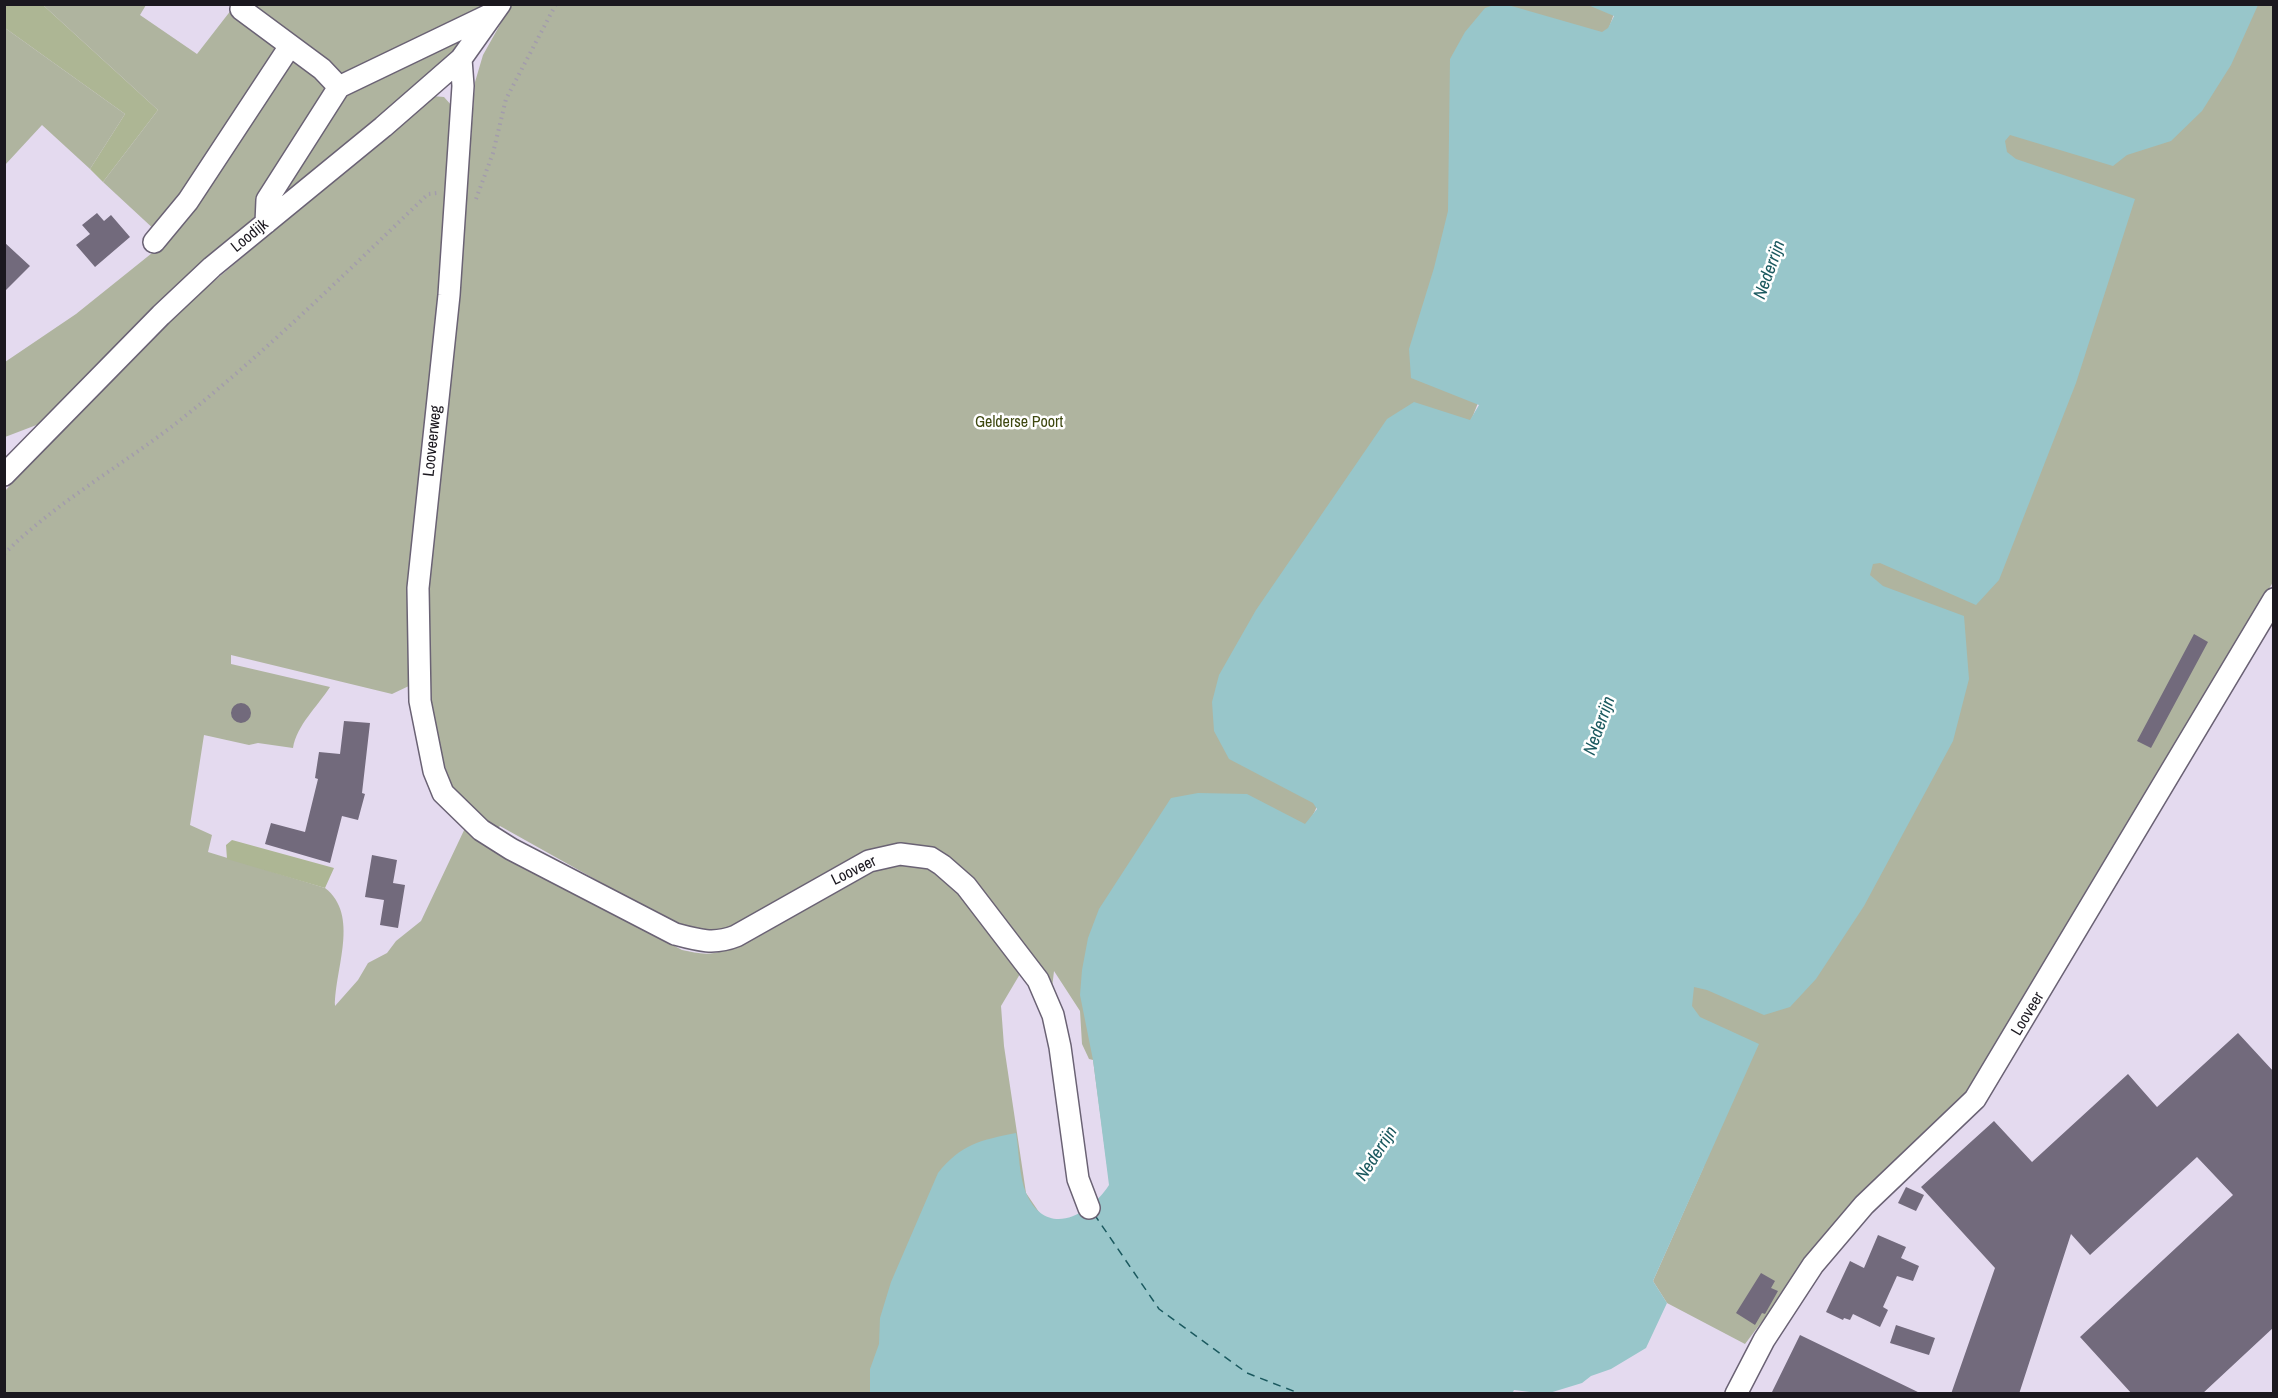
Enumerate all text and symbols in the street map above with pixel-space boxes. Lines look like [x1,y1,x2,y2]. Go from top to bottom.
street label: Loodijk [228,215,272,257]
water label: Nederrijn [1749,238,1791,302]
street label: Looveerweg [420,404,446,478]
park label: Gelderse Poort [975,413,1063,433]
water label: Nederrijn [1579,694,1621,758]
street label: Looveer [828,852,880,890]
street label: Looveer [2008,989,2048,1039]
water label: Nederrijn [1351,1123,1403,1185]

